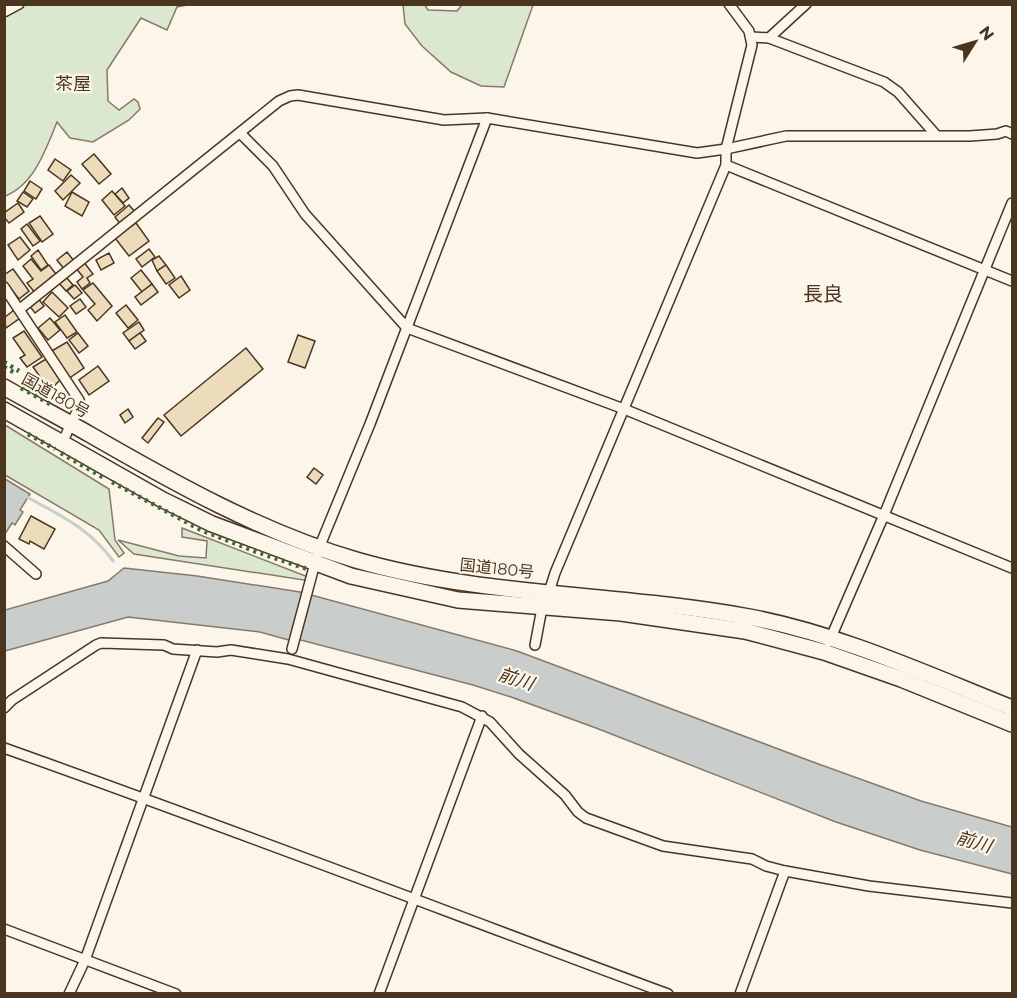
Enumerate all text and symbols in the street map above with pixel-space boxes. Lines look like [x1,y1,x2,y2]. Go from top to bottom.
north arrow [945,12,1005,72]
text: N [975,22,998,44]
district label: 茶屋 [55,73,91,95]
district label: 長良 [803,282,843,306]
street label: 国道180号 [19,369,93,422]
street label: 国道180号 [459,555,535,582]
water label: 前川 [495,663,538,696]
water label: 前川 [954,826,996,858]

